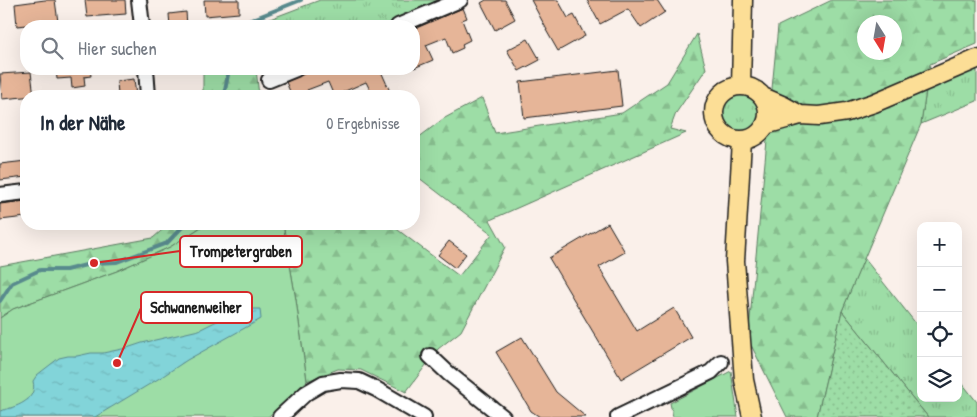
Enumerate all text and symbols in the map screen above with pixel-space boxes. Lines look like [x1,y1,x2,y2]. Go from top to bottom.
north arrow [857,15,902,60]
search box [20,20,420,75]
icon: search [38,34,66,62]
text: Hier suchen [78,35,157,61]
text: In der Nähe [40,108,125,137]
text: 0 Ergebnisse [326,112,400,134]
map controls [917,222,962,402]
button: + [917,222,962,267]
callout: Trompetergraben [180,236,302,267]
text: Trompetergraben [189,240,292,263]
button: − [917,267,962,312]
callout: Schwanenweiher [141,292,252,323]
text: Schwanenweiher [150,296,243,318]
button: locate [917,312,962,357]
button: layers [917,357,962,402]

